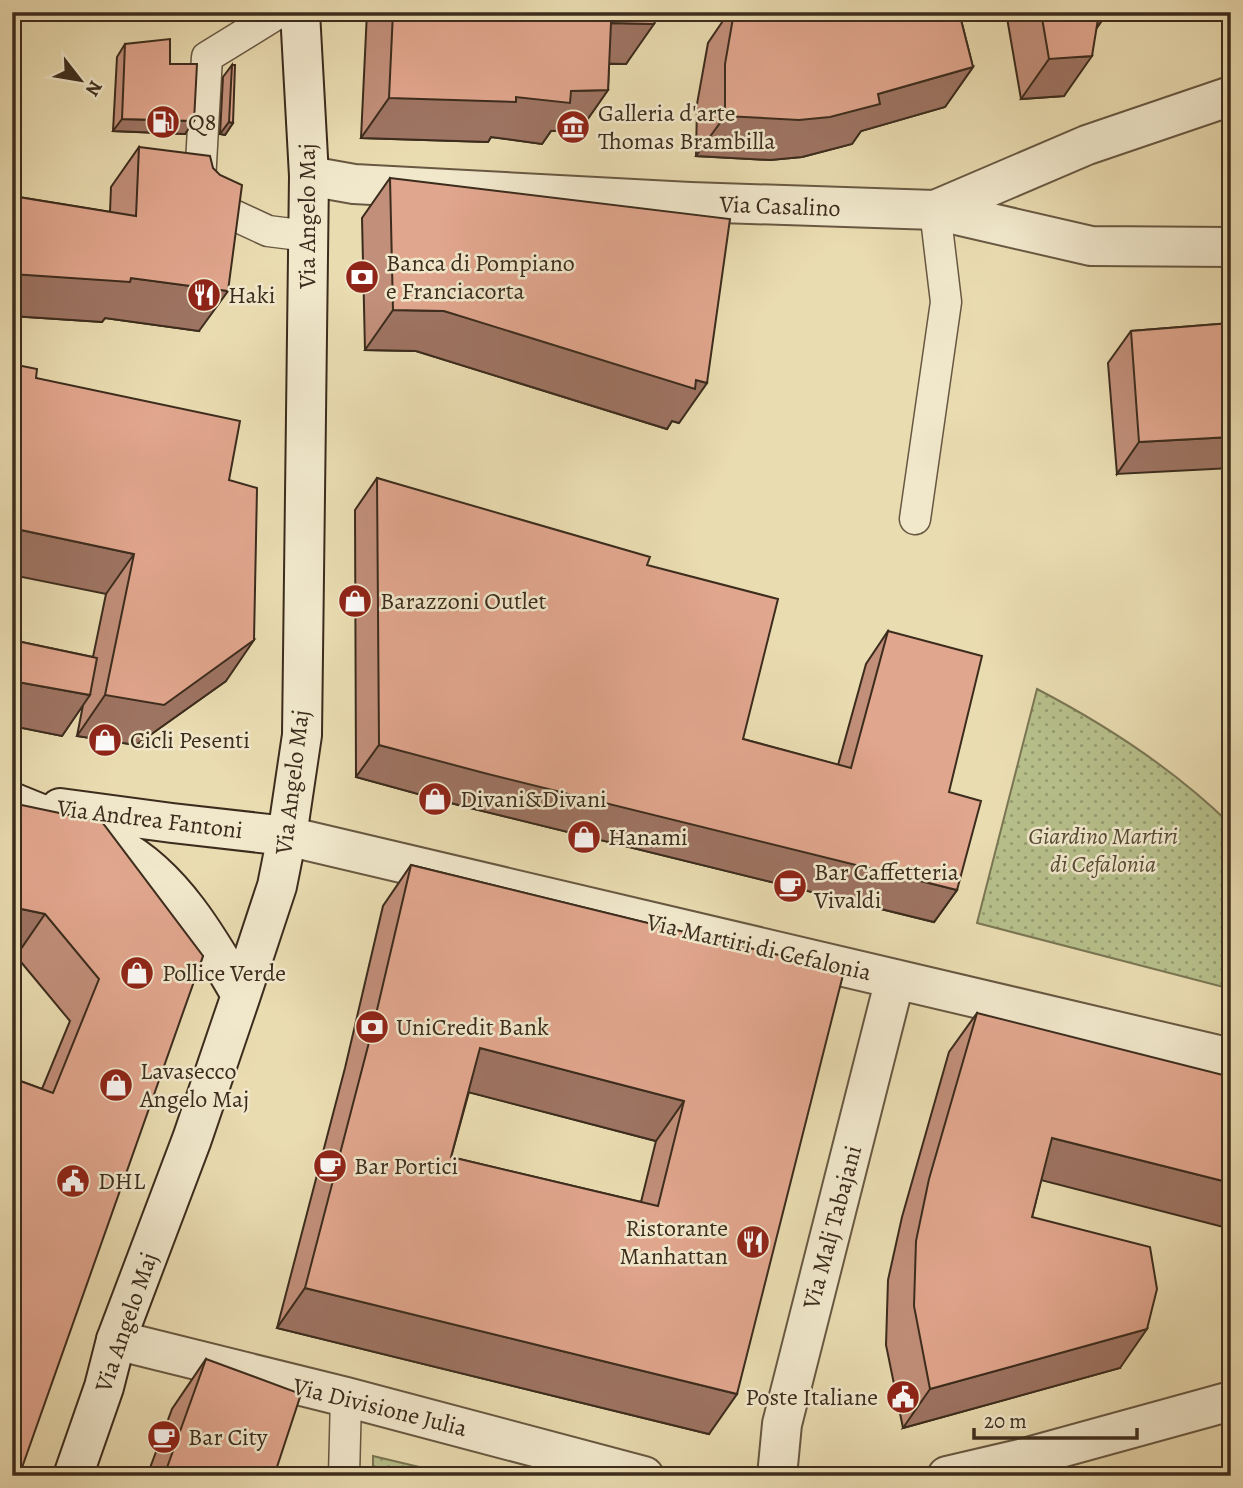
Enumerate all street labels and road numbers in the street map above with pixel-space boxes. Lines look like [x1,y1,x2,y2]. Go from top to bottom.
street label: Via Angelo Maj [291,143,323,290]
street label: Via Casalino [718,188,841,224]
street label: Via Angelo Maj [267,708,317,857]
street label: Via Andrea Fantoni [54,792,245,846]
street label: Via Martiri di Cefalonia [643,905,875,989]
street label: Via Malj Tabajani [795,1142,869,1313]
street label: Via Angelo Maj [87,1248,165,1397]
street label: Via Divisione Julia [289,1370,471,1444]

